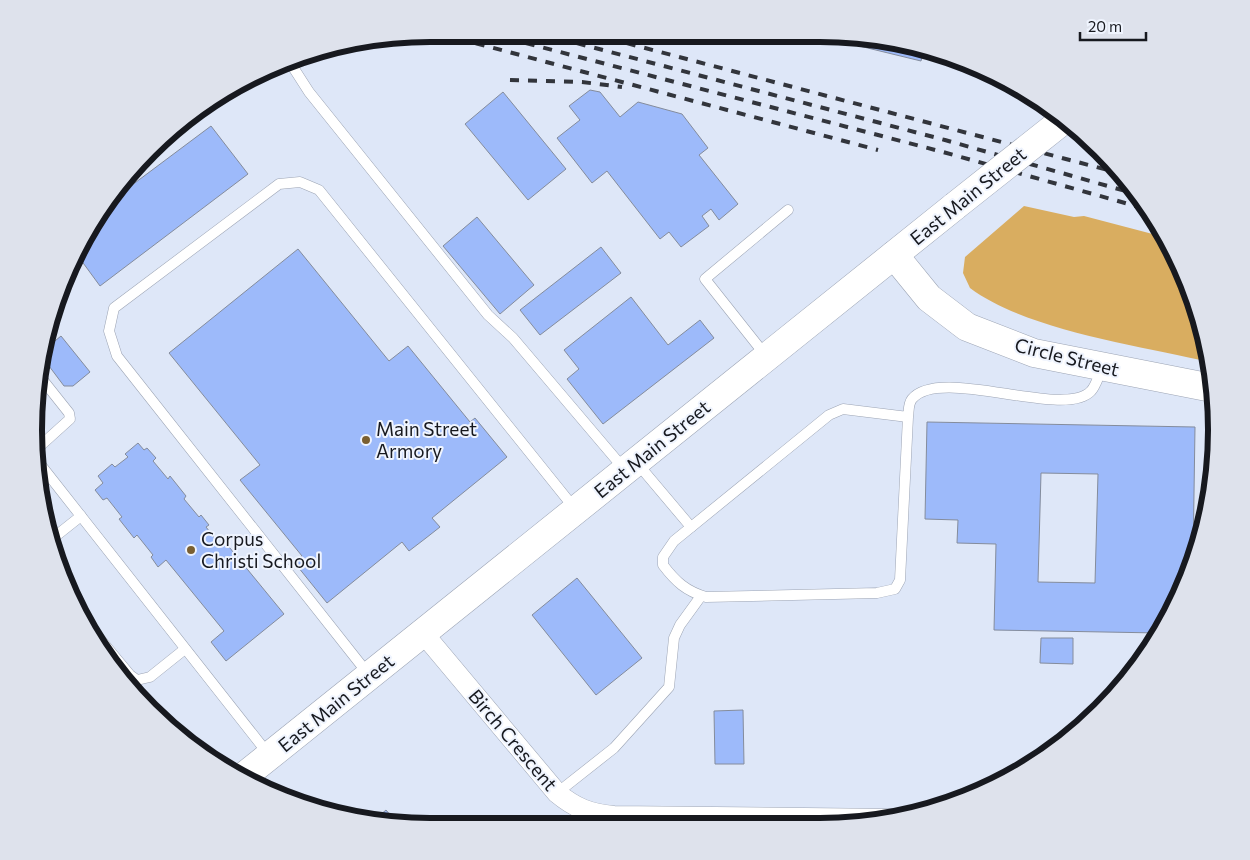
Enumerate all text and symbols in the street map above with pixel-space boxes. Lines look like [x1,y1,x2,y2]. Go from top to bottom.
scale bar [1080,10,1146,42]
text: 20 m [1088,17,1122,35]
street label: East Main Street [905,142,1030,249]
street label: Circle Street [1013,332,1122,381]
street label: East Main Street [589,395,714,502]
place label: Main Street Armory [376,417,477,462]
marker: Main Street Armory [360,434,372,446]
place label: Corpus Christi School [201,527,321,572]
marker: Corpus Christi School [185,544,197,556]
street label: East Main Street [273,649,398,756]
street label: Birch Crescent [464,684,563,795]

